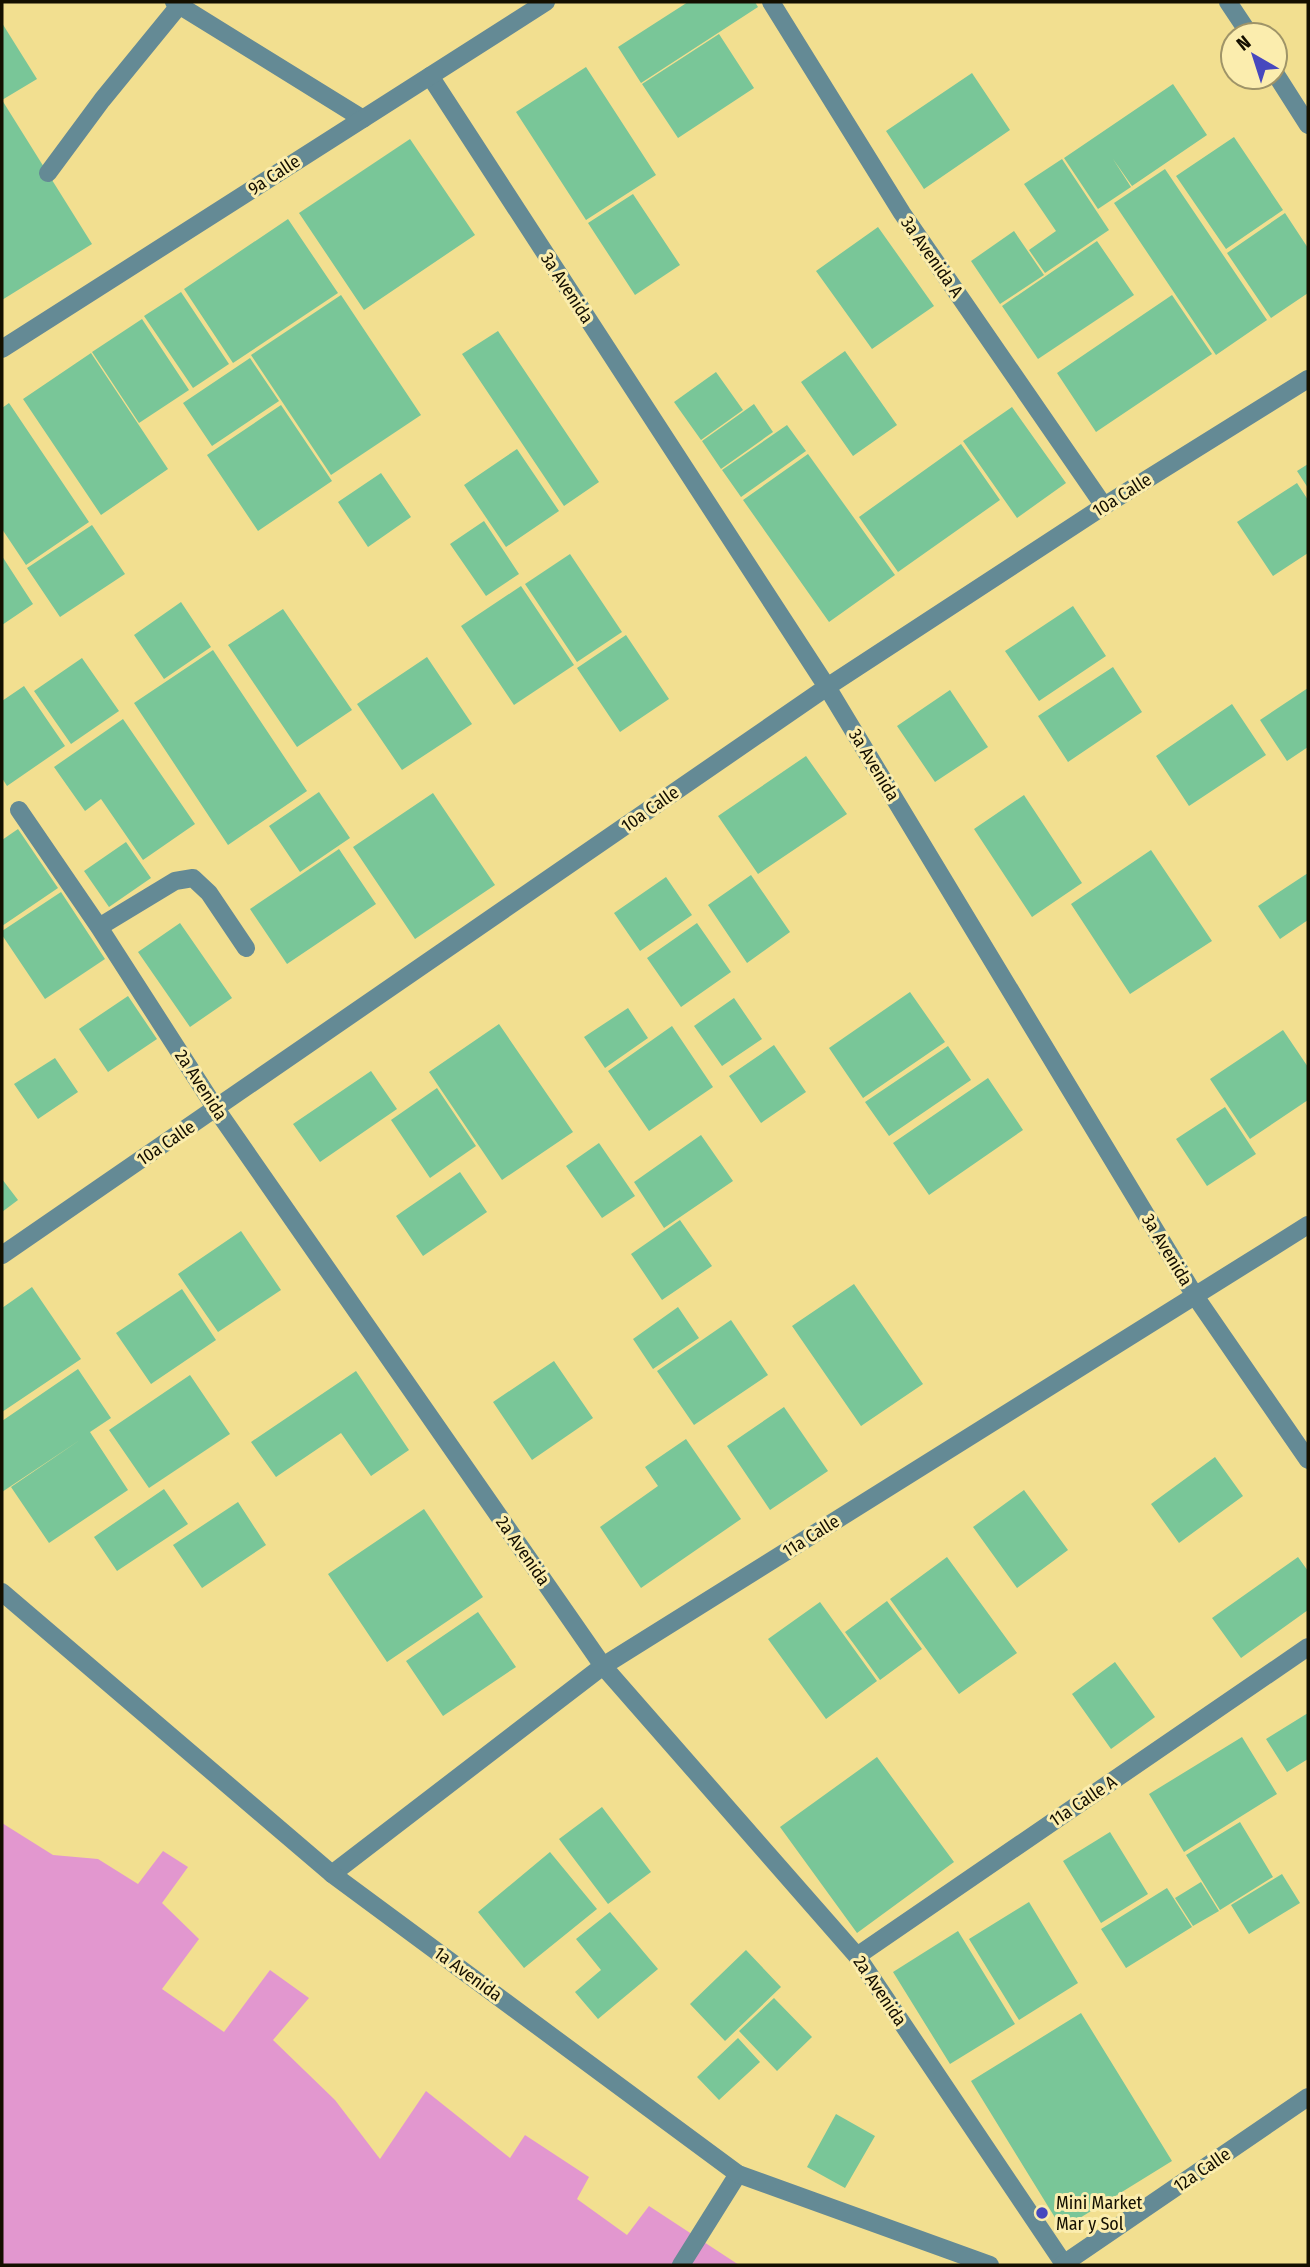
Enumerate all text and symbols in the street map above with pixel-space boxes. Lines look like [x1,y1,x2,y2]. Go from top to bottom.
north arrow [1219,21,1289,91]
text: N [1232,31,1255,56]
street label: 9a Calle [244,150,304,200]
street label: 3a Avenida A [896,212,968,302]
street label: 3a Avenida [536,248,598,328]
street label: 10a Calle [1088,468,1156,522]
street label: 3a Avenida [844,725,904,805]
street label: 10a Calle [617,781,683,837]
street label: 2a Avenida [170,1046,232,1125]
street label: 10a Calle [133,1116,199,1170]
street label: 3a Avenida [1137,1210,1197,1290]
street label: 11a Calle [779,1510,844,1562]
street label: 2a Avenida [491,1512,555,1590]
street label: 11a Calle A [1045,1770,1121,1831]
street label: 1a Avenida [430,1942,507,2006]
street label: 2a Avenida [849,1952,911,2030]
street label: 12a Calle [1169,2143,1235,2197]
place label: Mini Market Mar y Sol [1056,2192,1143,2235]
marker: Mini Market Mar y Sol [1034,2205,1050,2221]

